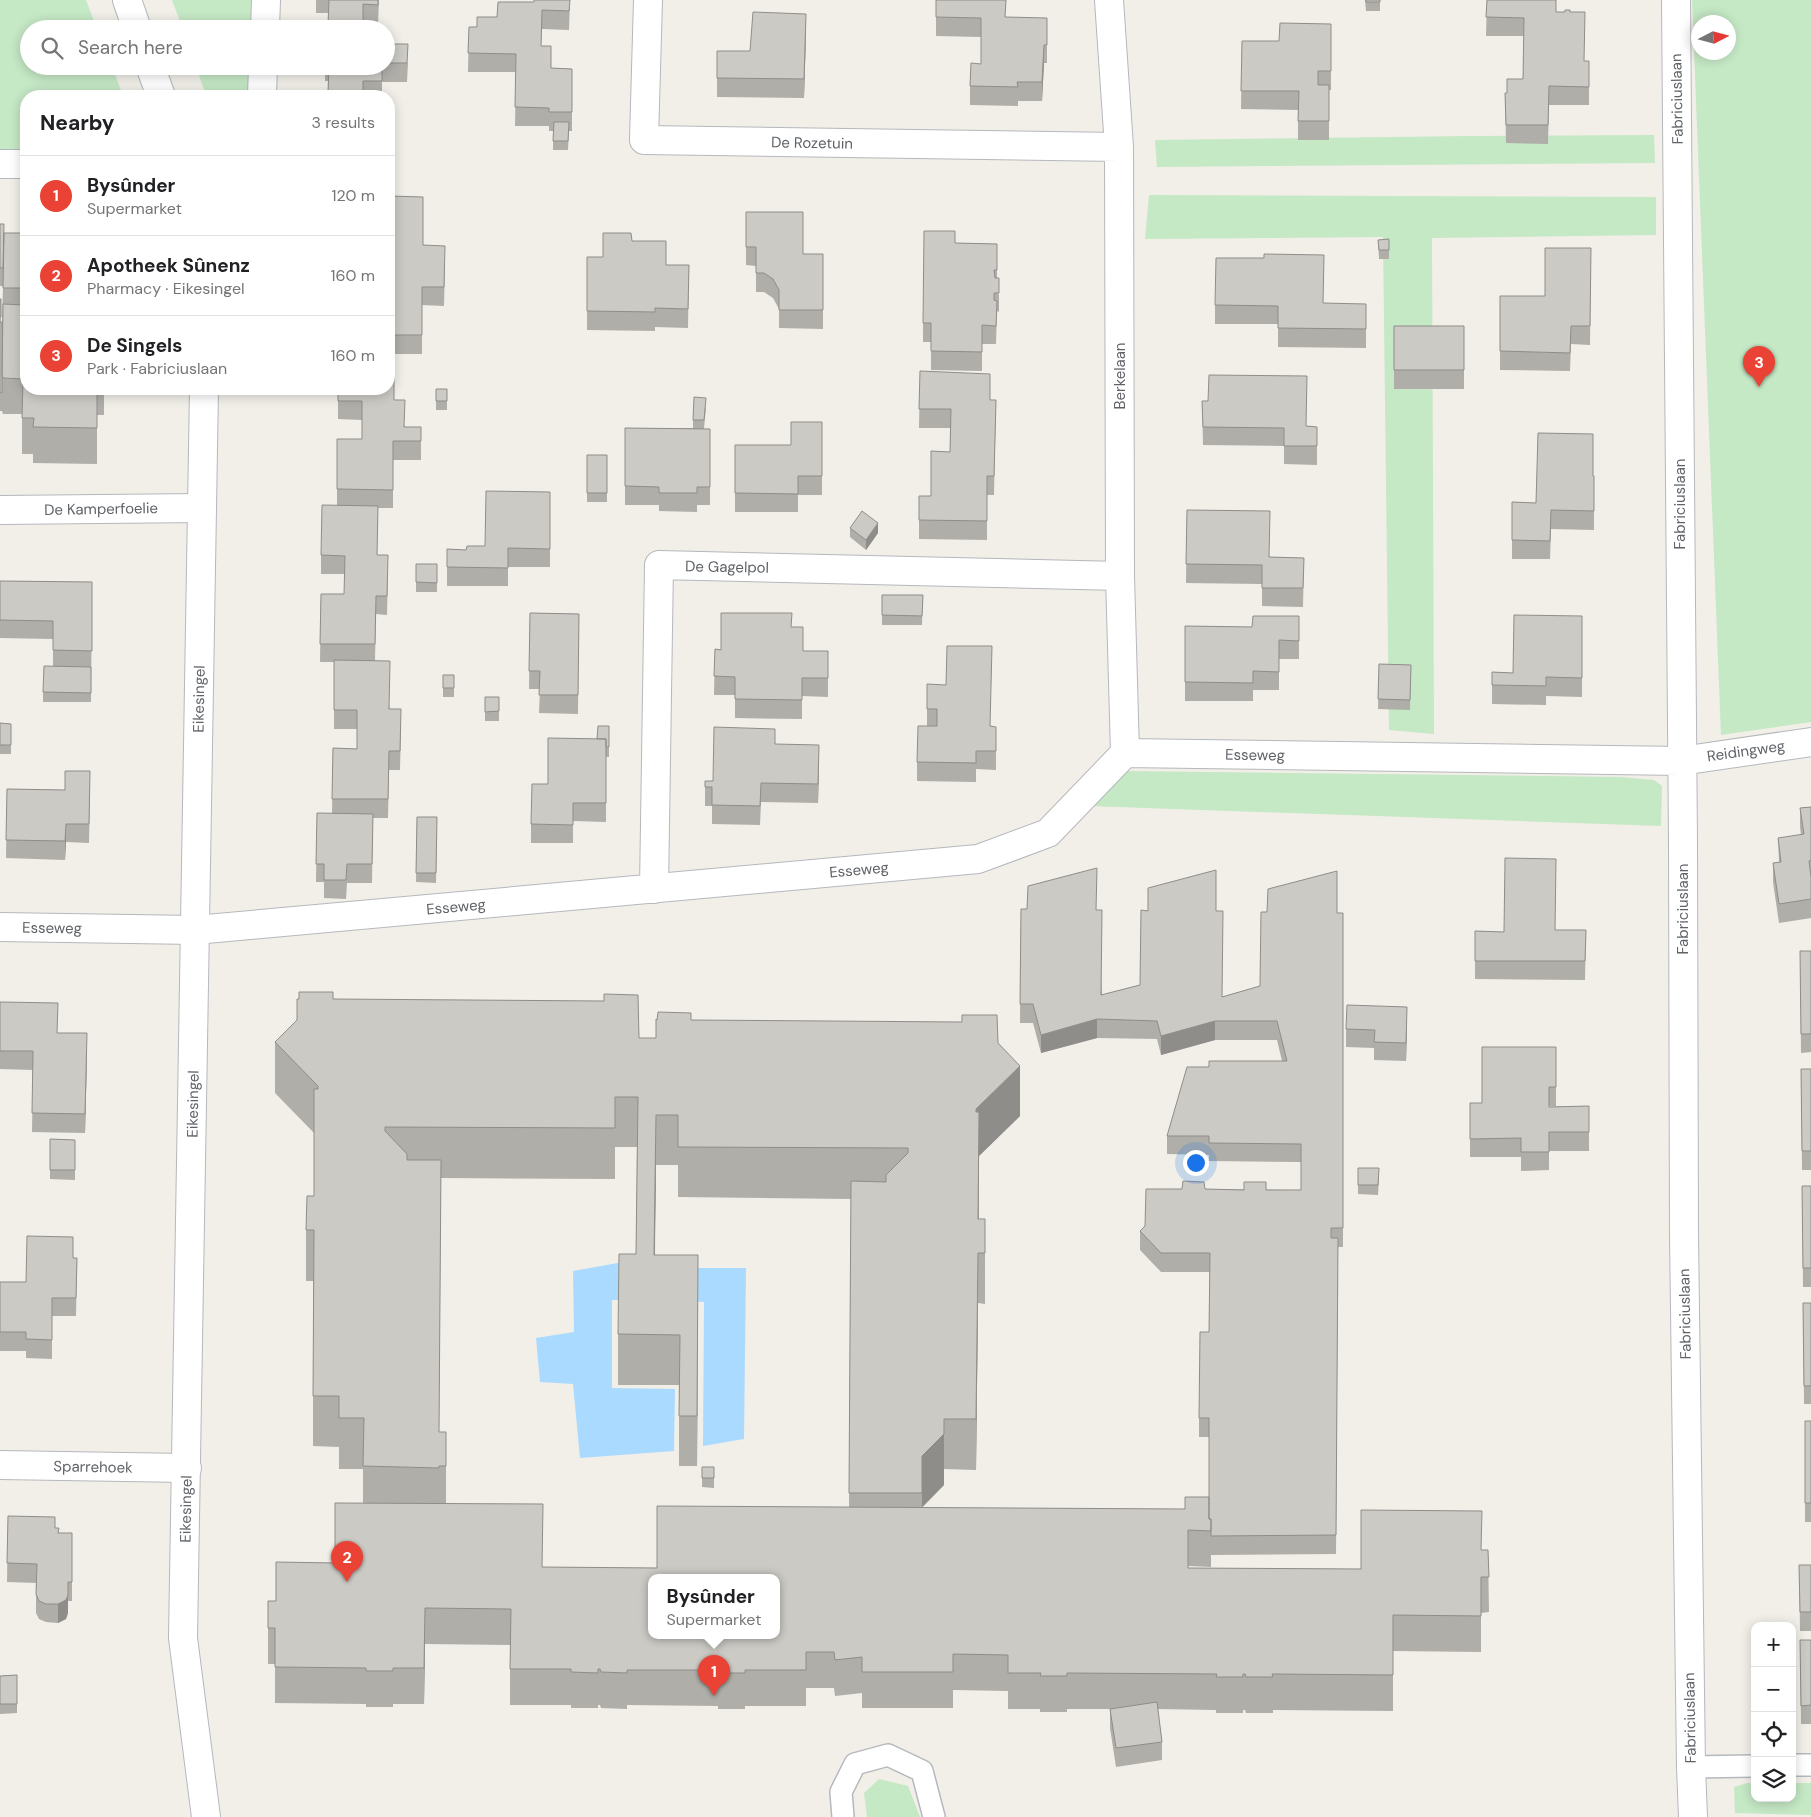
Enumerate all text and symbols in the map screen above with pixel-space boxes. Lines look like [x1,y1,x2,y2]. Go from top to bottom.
north arrow [1691,15,1736,60]
search box [20,20,395,75]
icon: search [38,34,66,62]
text: Search here [78,35,183,60]
street label: Fabriciuslaan [1666,53,1688,145]
text: Nearby [40,109,114,137]
text: 3 results [312,112,375,133]
street label: De Rozetuin [771,132,853,154]
text: Bysûnder [87,173,175,198]
text: 1 [53,185,59,206]
text: 120 m [331,185,375,206]
text: Supermarket [87,198,182,219]
text: Apotheek Sûnenz [87,253,250,278]
text: 2 [51,265,61,286]
text: 160 m [331,265,375,286]
text: Pharmacy · Eikesingel [87,278,245,299]
text: De Singels [87,333,182,358]
street label: Berkelaan [1110,343,1130,409]
text: 3 [51,345,61,366]
text: 160 m [331,345,375,366]
pin: 3 [1743,346,1775,387]
text: Park · Fabriciuslaan [87,358,227,379]
street label: Fabriciuslaan [1670,459,1690,549]
street label: De Kamperfoelie [44,498,158,520]
street label: De Gagelpol [685,556,769,578]
street label: Eikesingel [188,665,210,733]
street label: Reidingweg [1706,736,1786,766]
street label: Esseweg [1225,744,1285,766]
street label: Esseweg [828,857,890,883]
street label: Fabriciuslaan [1673,864,1693,954]
street label: Esseweg [425,894,487,920]
street label: Esseweg [22,917,82,939]
street label: Eikesingel [182,1070,204,1138]
your location [1183,1150,1209,1176]
street label: Fabriciuslaan [1674,1268,1696,1360]
street label: Sparrehoek [53,1456,133,1478]
street label: Eikesingel [175,1475,197,1543]
pin: 2 [331,1541,363,1582]
popup [648,1574,780,1639]
text: Bysûnder [667,1584,755,1609]
text: Supermarket [667,1609,761,1630]
map controls [1751,1622,1796,1802]
button: + [1751,1622,1796,1667]
pin: 1 [698,1655,730,1696]
button: − [1751,1667,1796,1712]
street label: Fabriciuslaan [1679,1672,1701,1764]
button: locate [1751,1712,1796,1757]
button: layers [1751,1757,1796,1802]

